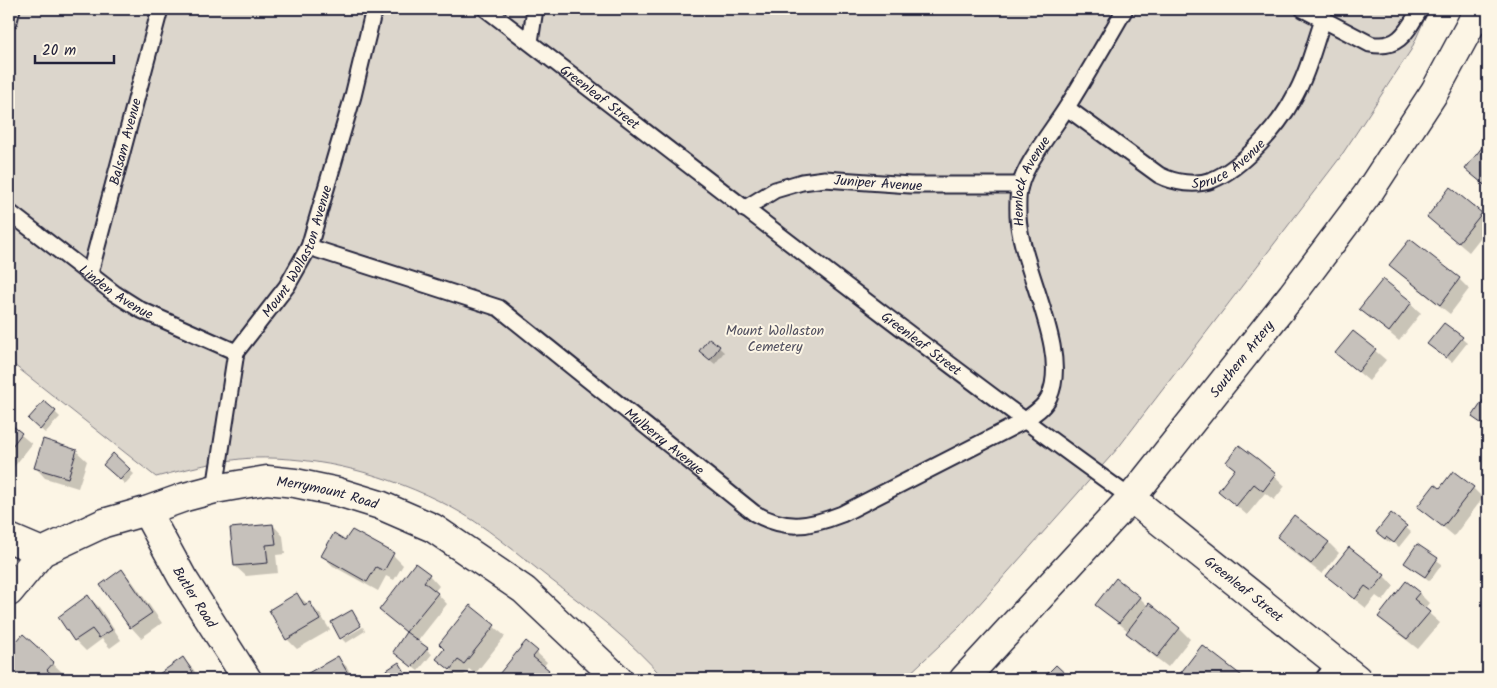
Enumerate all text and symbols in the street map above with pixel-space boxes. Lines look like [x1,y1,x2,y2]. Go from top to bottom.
scale bar [35,32,114,64]
text: 20 m [42,39,76,63]
street label: Greenleaf Street [555,60,645,136]
street label: Balsam Avenue [104,95,148,188]
street label: Hemlock Avenue [1008,131,1057,228]
street label: Spruce Avenue [1191,134,1272,195]
street label: Juniper Avenue [833,170,923,197]
street label: Mount Wollaston Avenue [257,182,339,322]
street label: Linden Avenue [74,260,157,326]
street label: Greenleaf Street [876,306,966,382]
street label: Southern Artery [1205,316,1280,403]
park label: Mount Wollaston Cemetery [726,320,824,358]
street label: Mulberry Avenue [619,403,709,481]
street label: Merrymount Road [275,471,382,516]
street label: Greenleaf Street [1199,551,1288,628]
street label: Butler Road [166,563,222,634]

